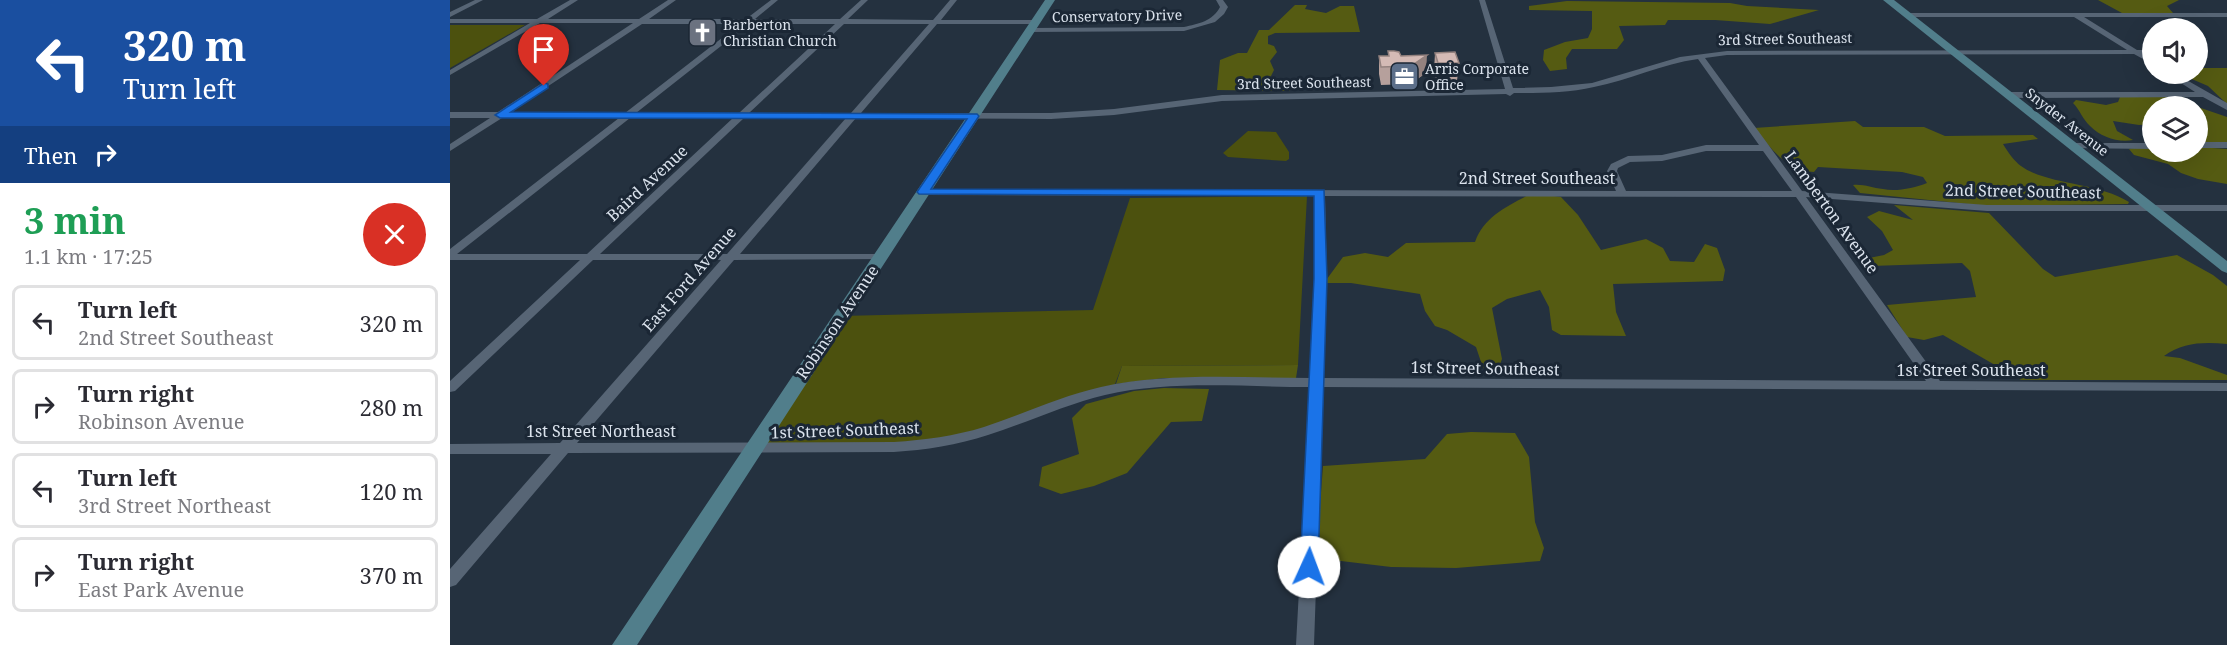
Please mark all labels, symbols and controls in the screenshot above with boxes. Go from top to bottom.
street label: Conservatory Drive [1052,5,1182,26]
place label: Barberton Christian Church [723,15,837,50]
text: 320 m [123,16,247,73]
church icon: Barberton Christian Church [686,17,718,49]
map controls [2142,18,2208,162]
button: sound [2142,18,2208,84]
icon: left [24,24,102,102]
pin [518,24,569,86]
street label: 3rd Street Southeast [1718,28,1852,49]
icon: arrive [527,33,560,66]
place label: Arris Corporate Office [1425,59,1529,94]
office icon: Arris Corporate Office [1388,61,1420,93]
text: Turn left [123,70,236,107]
street label: 3rd Street Southeast [1237,72,1371,93]
street label: Snyder Avenue [2022,83,2113,160]
button: layers [2142,96,2208,162]
icon: right [89,138,122,171]
text: Then [24,140,77,170]
street label: Baird Avenue [602,140,692,226]
street label: Lamberton Avenue [1780,146,1884,278]
street label: 2nd Street Southeast [1459,167,1616,189]
street label: 2nd Street Southeast [1945,179,2102,203]
text: 3 min [24,196,126,245]
button: close [363,203,426,266]
street label: East Ford Avenue [637,222,741,336]
text: 1.1 km · 17:25 [24,243,153,270]
street label: Robinson Avenue [791,261,883,383]
text: Turn left [78,294,177,324]
icon: left [27,306,60,339]
text: 320 m [360,308,423,338]
text: 2nd Street Southeast [78,324,273,351]
street label: 1st Street Southeast [1410,356,1560,380]
street label: 1st Street Southeast [1896,359,2046,381]
text: Turn right [78,378,194,408]
icon: right [27,390,60,423]
text: 280 m [360,392,423,422]
text: Robinson Avenue [78,408,244,435]
street label: 1st Street Southeast [770,416,920,444]
street label: 1st Street Northeast [526,420,676,442]
text: Turn left [78,462,177,492]
icon: left [27,474,60,507]
text: 120 m [360,476,423,506]
text: 3rd Street Northeast [78,492,271,519]
position arrow [1277,535,1341,599]
text: Turn right [78,546,194,576]
icon: right [27,558,60,591]
text: 370 m [360,560,423,590]
text: East Park Avenue [78,576,244,603]

